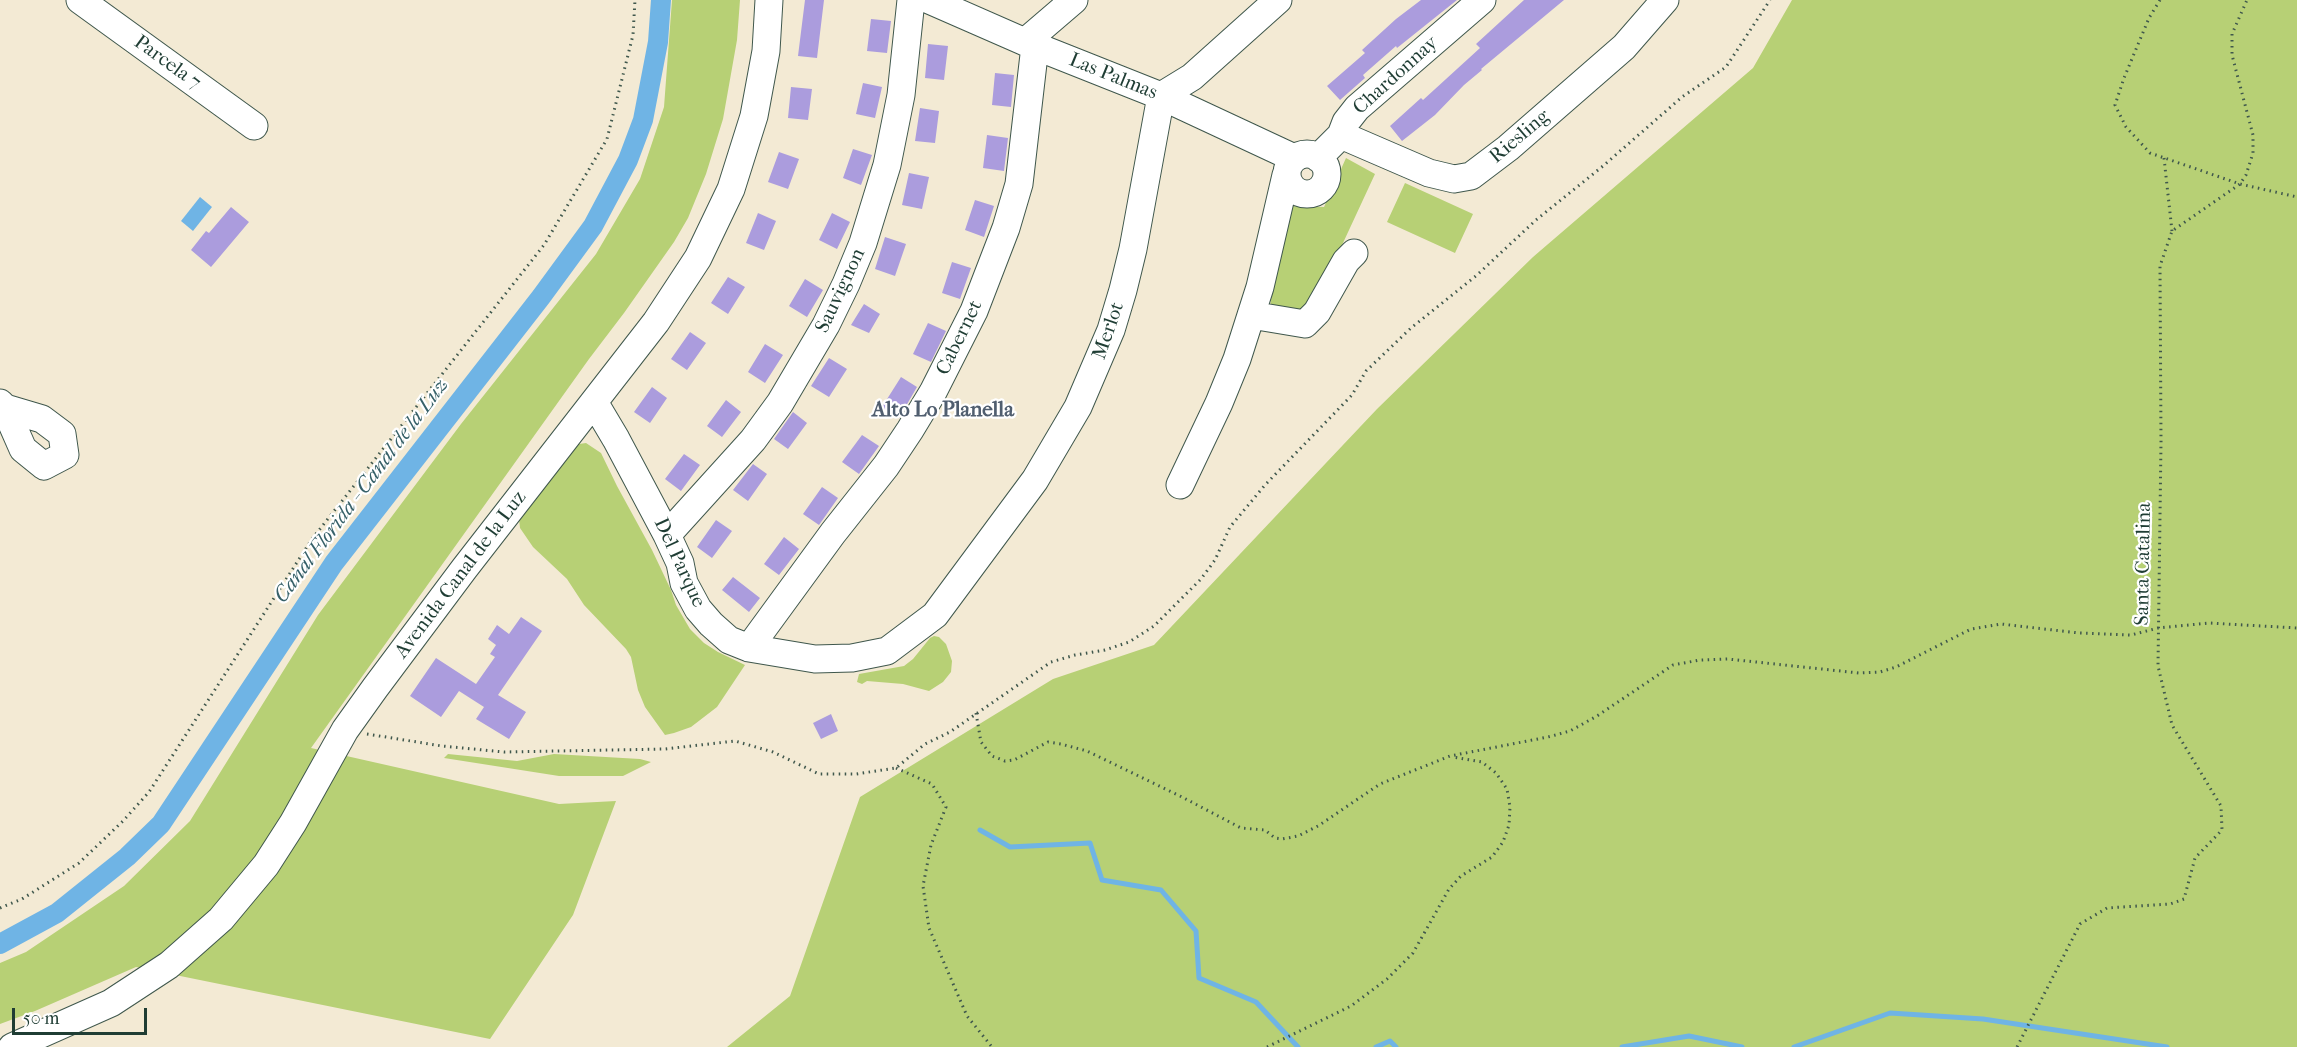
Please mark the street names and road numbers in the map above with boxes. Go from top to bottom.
street label: Parcela 7 [129,31,205,95]
street label: Chardonnay [1349,32,1443,120]
street label: Las Palmas [1065,48,1161,106]
street label: Riesling [1485,105,1555,169]
street label: Sauvignon [811,245,871,337]
street label: Cabernet [932,297,988,379]
street label: Merlot [1088,299,1130,363]
street label: Avenida Canal de la Luz [390,486,532,664]
street label: Santa Catalina [2131,502,2157,626]
street label: Del Parque [648,514,710,612]

